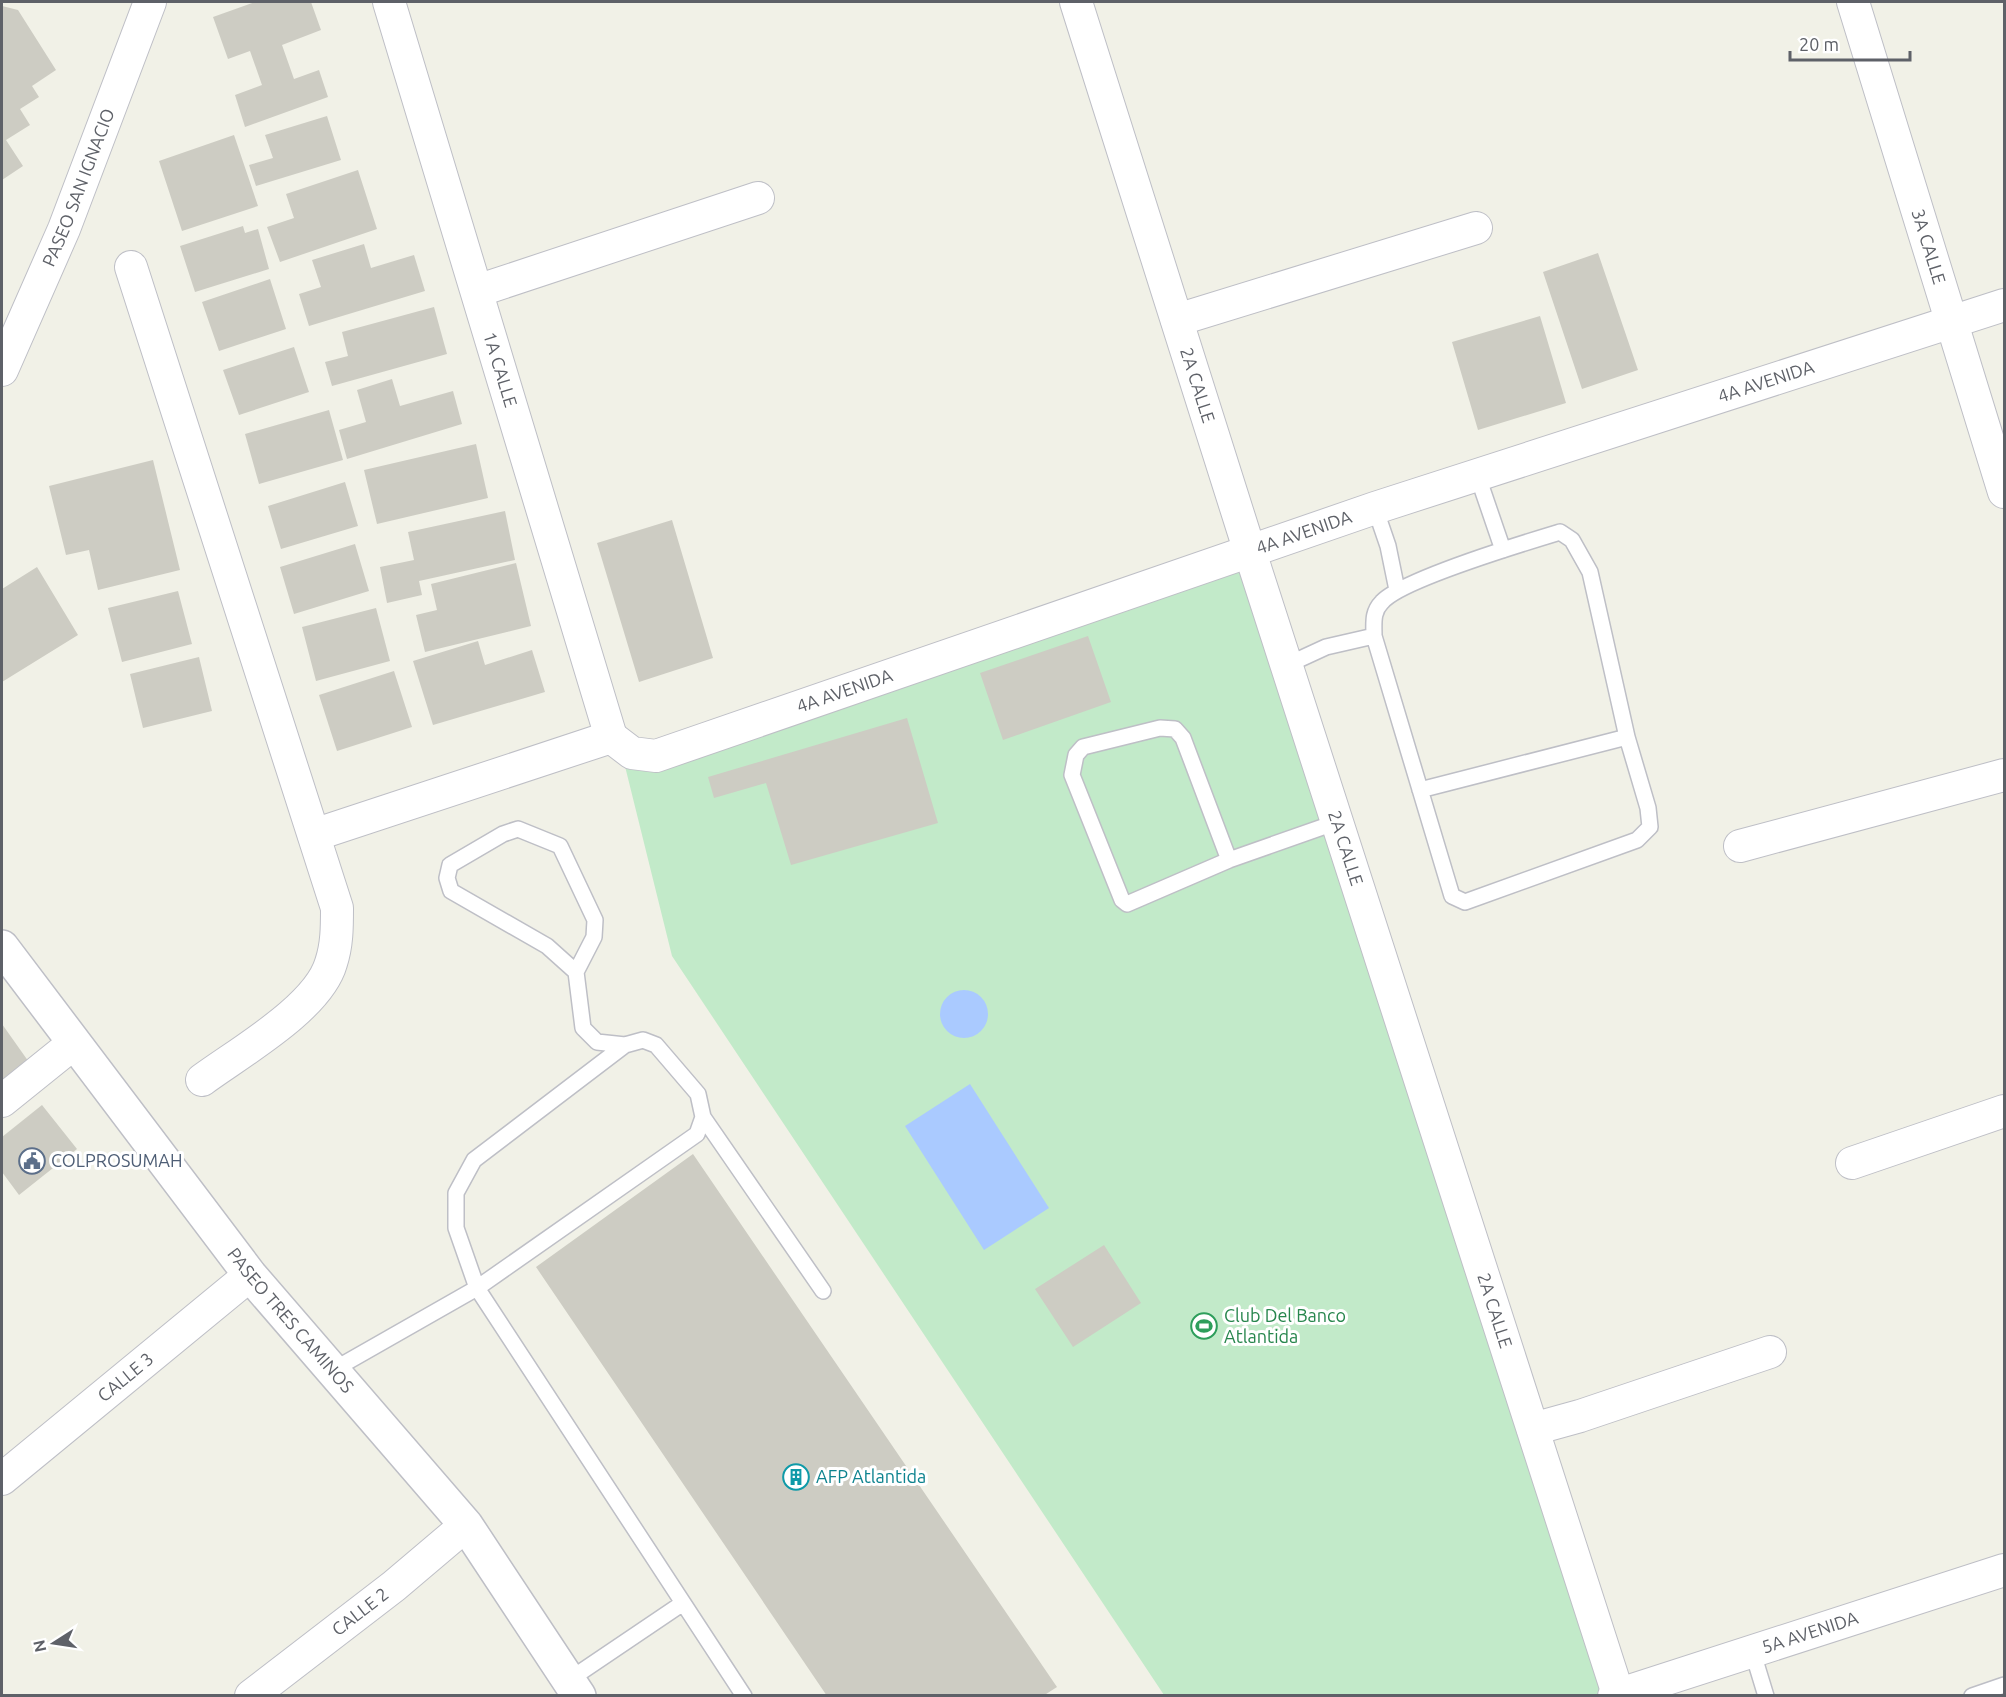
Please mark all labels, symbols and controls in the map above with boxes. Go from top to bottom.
scale bar [1790,24,1910,62]
text: 20 m [1799,34,1839,54]
street label: PASEO SAN IGNACIO [38,105,118,269]
street label: 3A CALLE [1908,206,1950,286]
street label: 1A CALLE [480,329,522,409]
street label: 2A CALLE [1177,345,1219,425]
street label: 4A AVENIDA [1715,356,1817,406]
street label: 4A AVENIDA [1253,506,1354,557]
street label: 4A AVENIDA [794,664,895,716]
street label: 2A CALLE [1325,808,1368,888]
public building icon: COLPROSUMAH [17,1146,47,1176]
place label: COLPROSUMAH [51,1150,183,1170]
street label: PASEO TRES CAMINOS [224,1243,358,1396]
street label: 2A CALLE [1474,1270,1517,1350]
place label: Club Del Banco Atlantida [1224,1305,1346,1346]
sports icon: Club Del Banco Atlantida [1189,1311,1219,1341]
street label: CALLE 3 [93,1348,157,1405]
building icon: AFP Atlantida [781,1462,811,1492]
place label: AFP Atlantida [816,1466,926,1486]
street label: CALLE 2 [328,1583,392,1639]
street label: 5A AVENIDA [1759,1607,1861,1657]
north arrow [24,1613,84,1673]
text: N [29,1638,49,1654]

